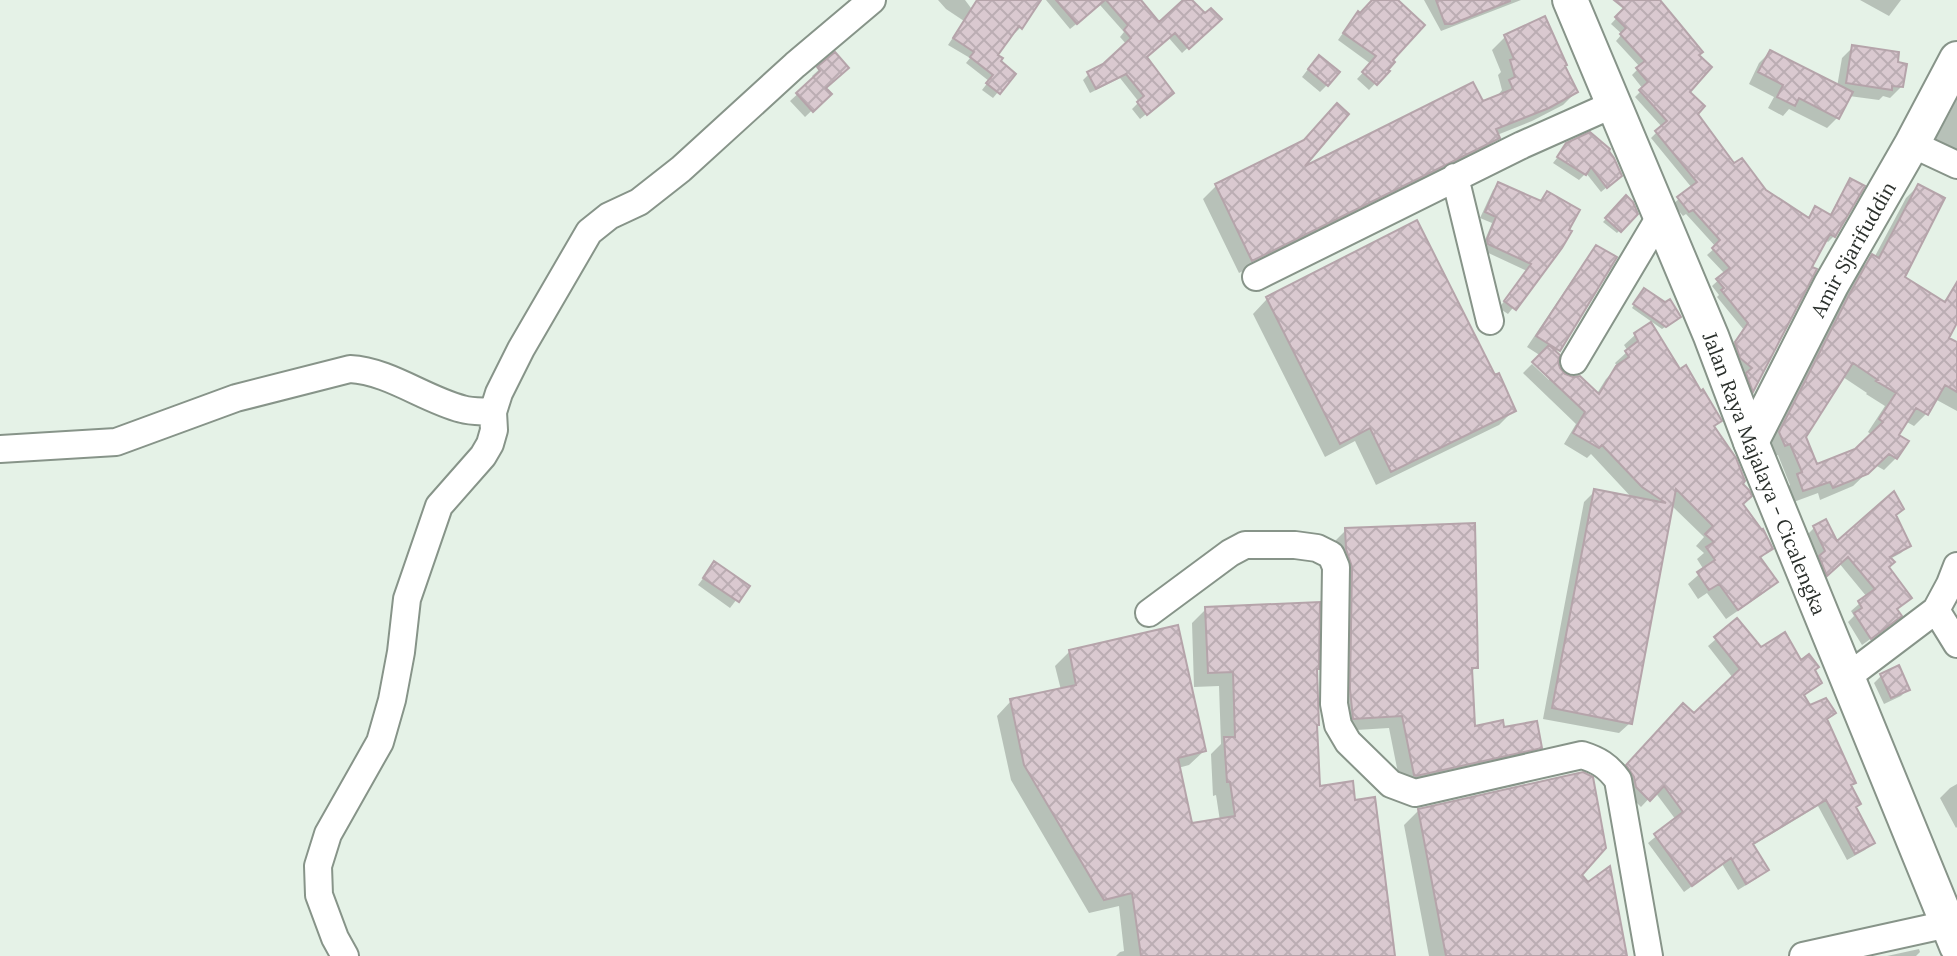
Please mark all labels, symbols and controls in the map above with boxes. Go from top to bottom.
street label: Amir Sjarifuddin [1804,177,1900,322]
street label: Jalan Raya Majalaya - Cicalengka [1698,327,1833,618]

